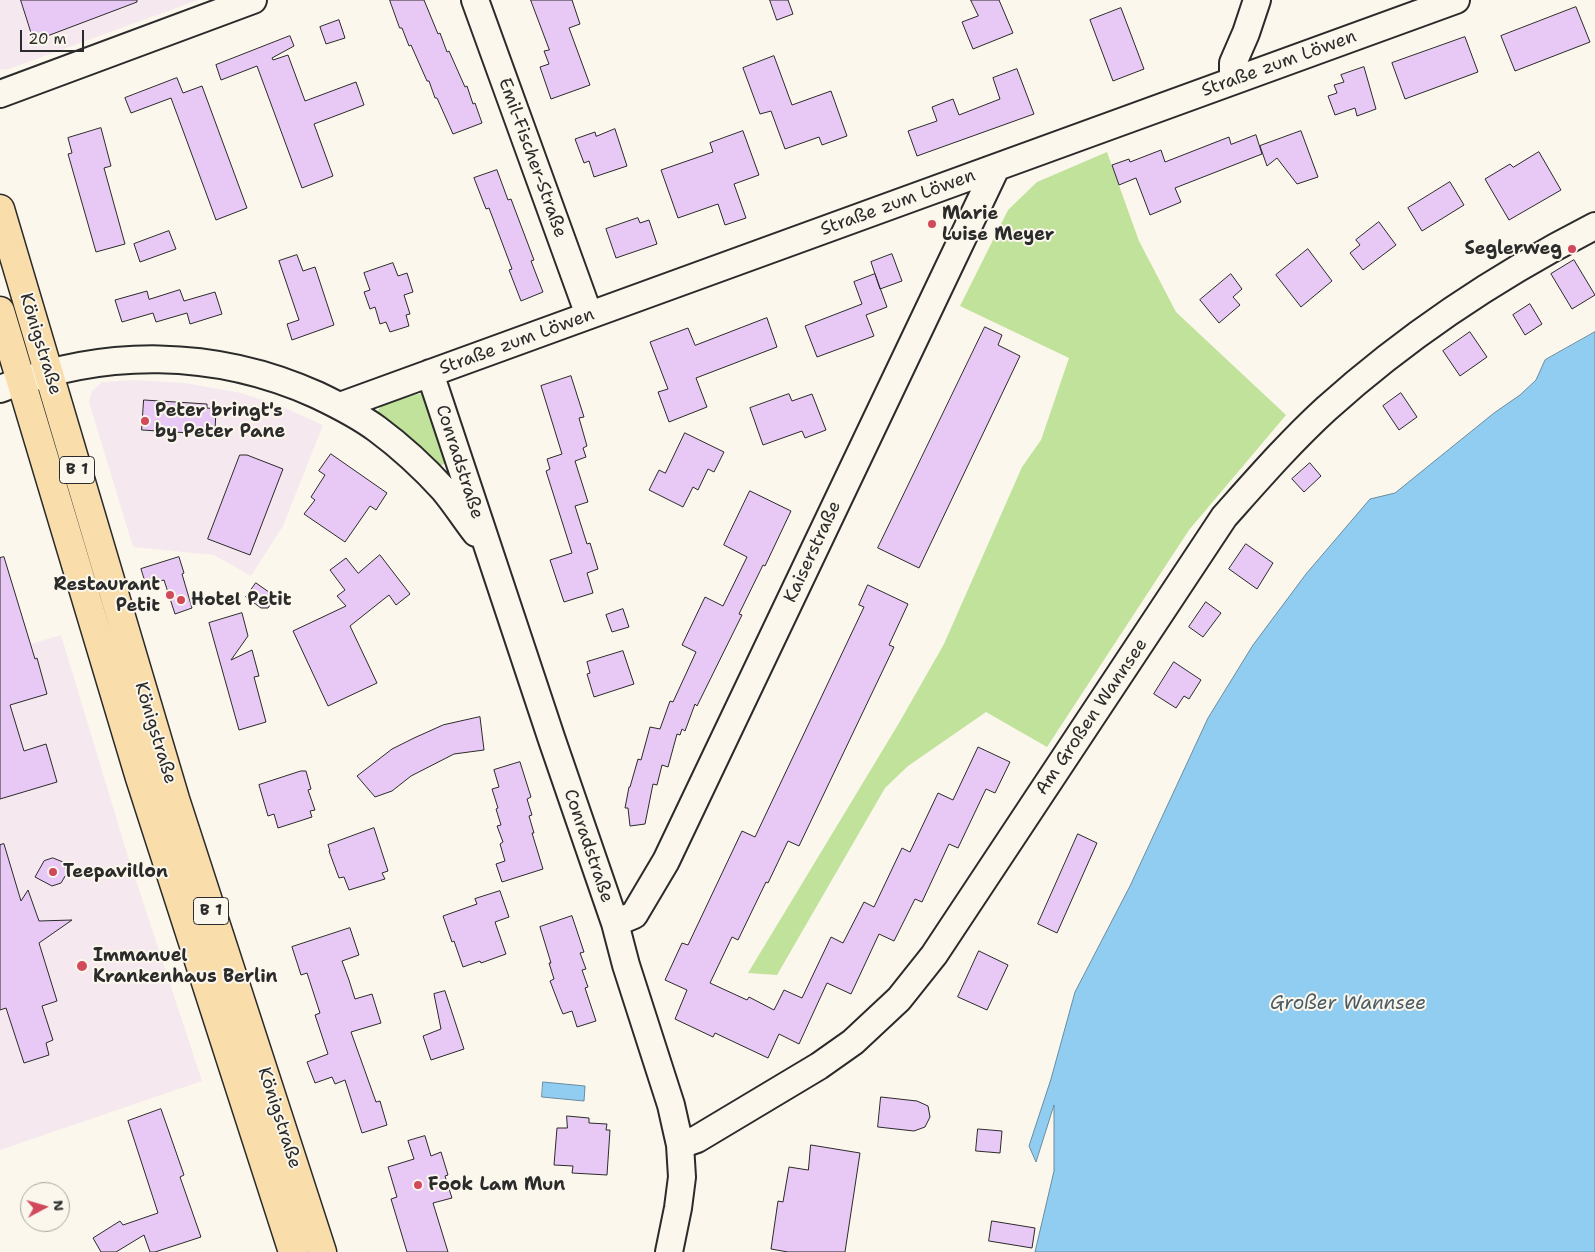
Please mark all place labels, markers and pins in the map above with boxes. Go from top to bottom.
place label: Marie Luise Meyer [942,203,1054,245]
marker: Marie Luise Meyer [926,218,938,230]
place label: Seglerweg [1464,238,1562,260]
marker: Seglerweg [1566,243,1578,255]
place label: Peter bringt's by Peter Pane [155,400,285,442]
marker: Peter bringt's by Peter Pane [139,415,151,427]
place label: Restaurant Petit [53,574,160,616]
marker: Restaurant Petit [164,589,176,601]
place label: Hotel Petit [191,589,291,611]
marker: Hotel Petit [175,594,187,606]
place label: Teepavillon [63,861,168,883]
marker: Teepavillon [47,866,59,878]
place label: Immanuel Krankenhaus Berlin [93,945,278,988]
marker: Immanuel Krankenhaus Berlin [75,959,89,973]
place label: Fook Lam Mun [428,1174,565,1196]
marker: Fook Lam Mun [412,1179,424,1191]

